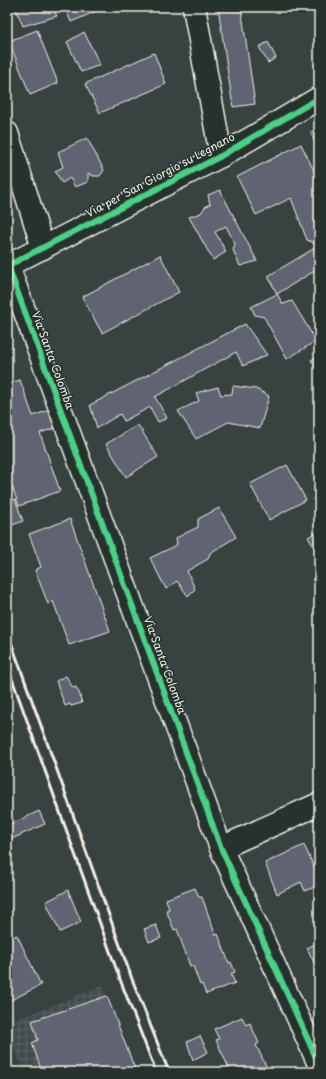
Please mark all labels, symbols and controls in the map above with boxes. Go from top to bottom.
street label: Via per San Giorgio su Legnano [82,128,237,221]
street label: Via Santa Colomba [28,308,79,411]
street label: Via Santa Colomba [140,613,191,716]

